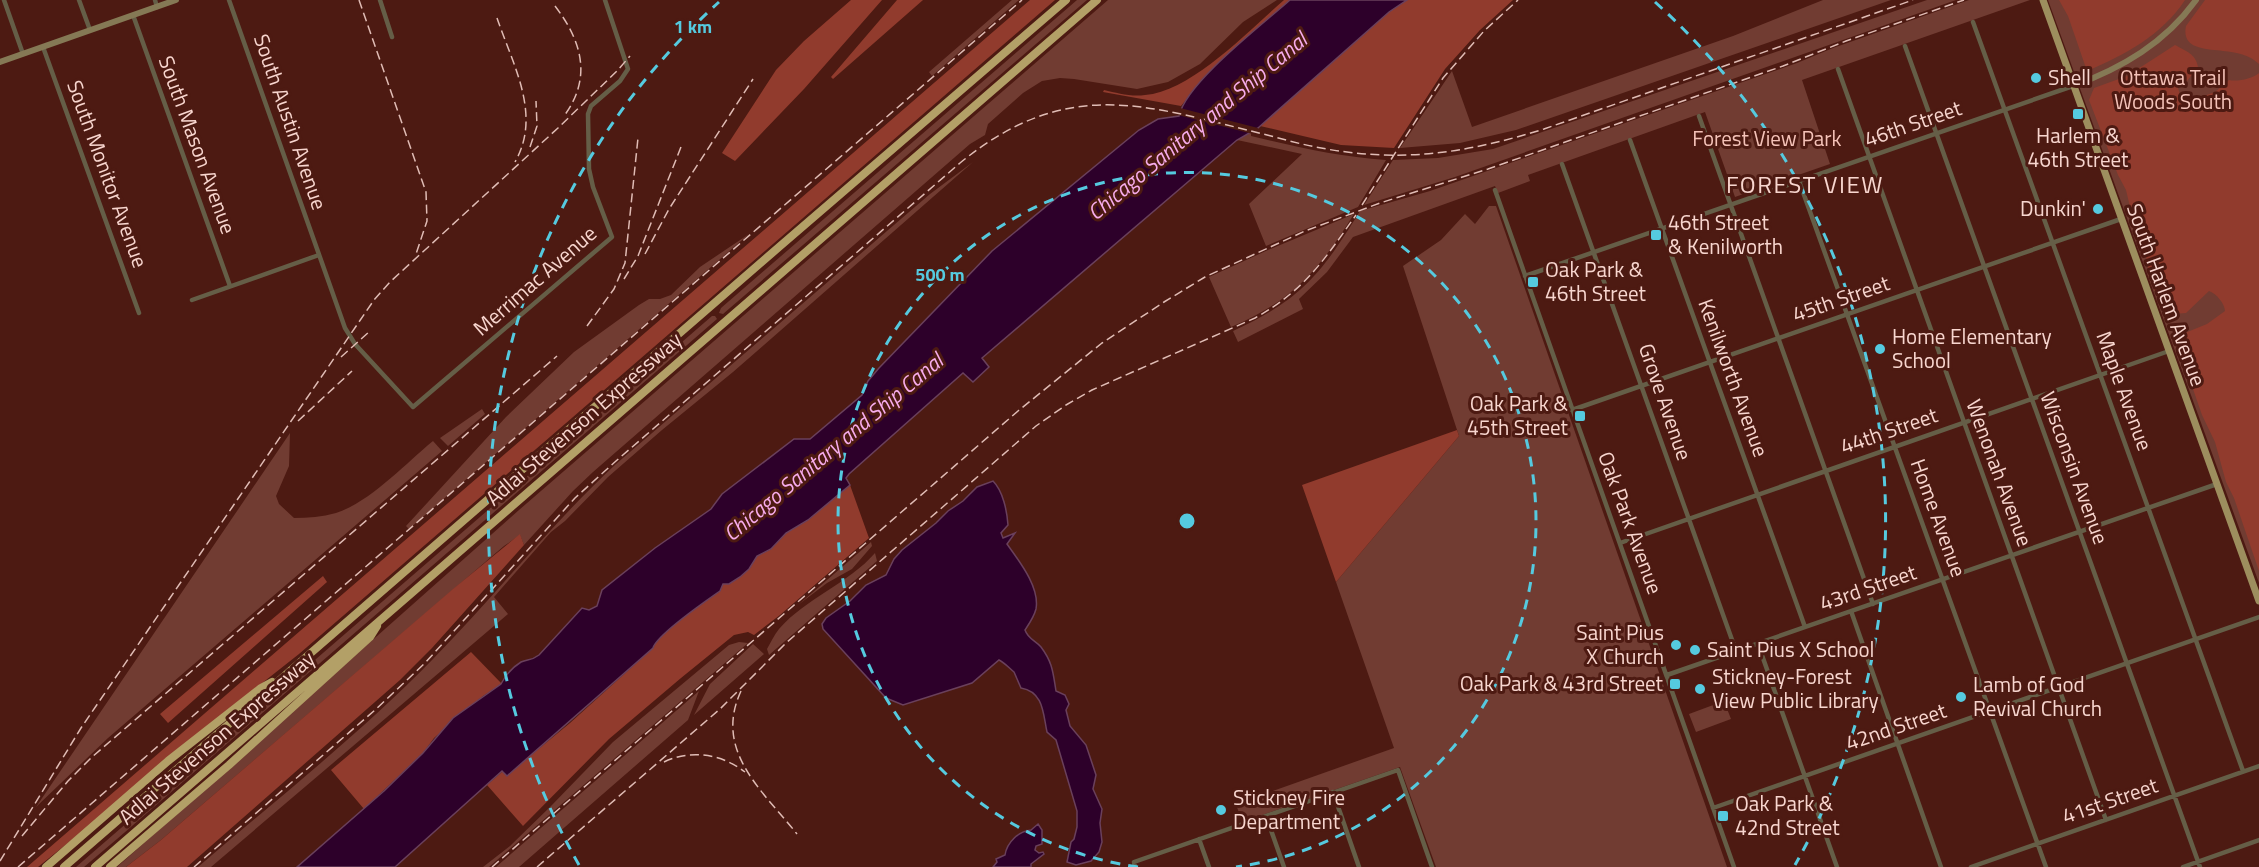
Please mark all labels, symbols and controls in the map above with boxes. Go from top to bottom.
text: 1 km [674,13,712,40]
water label: Chicago Sanitary and Ship Canal [1079,22,1316,228]
street label: South Austin Avenue [246,30,336,214]
street label: South Mason Avenue [151,51,245,238]
place label: Shell [2048,61,2091,93]
park label: Ottawa Trail Woods South [2114,61,2232,117]
marker: Shell [2029,71,2043,85]
street label: South Monitor Avenue [59,75,157,272]
street label: 46th Street [1860,91,1966,155]
marker: Harlem & 46th Street [2071,107,2085,121]
place label: Harlem & 46th Street [2028,119,2129,175]
park label: Forest View Park [1692,122,1842,154]
district label: FOREST VIEW [1726,166,1884,202]
place label: Dunkin' [2020,192,2086,224]
street label: South Harlem Avenue [2119,199,2215,390]
marker: Dunkin' [2091,202,2105,216]
place label: 46th Street & Kenilworth [1668,206,1783,262]
street label: Merrimac Avenue [465,217,603,343]
marker: 46th Street & Kenilworth [1649,228,1663,242]
place label: Oak Park & 46th Street [1545,253,1647,309]
text: 500 m [915,261,965,288]
street label: 45th Street [1788,266,1894,330]
marker: Oak Park & 46th Street [1526,275,1540,289]
street label: Kenilworth Avenue [1690,294,1777,461]
place label: Home Elementary School [1892,320,2052,376]
street label: Adlai Stevenson Expressway [478,324,689,513]
street label: Maple Avenue [2089,326,2161,455]
street label: Grove Avenue [1631,339,1701,464]
marker: Home Elementary School [1873,342,1887,356]
water label: Chicago Sanitary and Ship Canal [715,343,952,549]
place label: Oak Park & 45th Street [1467,387,1569,443]
street label: Wisconsin Avenue [2032,387,2117,548]
street label: Wenonah Avenue [1958,395,2041,551]
street label: 44th Street [1836,398,1942,462]
marker: Oak Park & 45th Street [1573,409,1587,423]
street label: Oak Park Avenue [1590,447,1672,598]
street label: Home Avenue [1903,454,1975,581]
centre of rings [1177,511,1197,531]
street label: 43rd Street [1815,555,1921,619]
place label: Saint Pius X Church [1576,616,1664,672]
place label: Saint Pius X School [1707,633,1874,665]
marker: Saint Pius X Church [1669,638,1683,652]
street label: Adlai Stevenson Expressway [111,643,322,832]
marker: Saint Pius X School [1688,643,1702,657]
place label: Stickney-Forest View Public Library [1712,660,1879,716]
place label: Oak Park & 43rd Street [1460,667,1664,699]
place label: Lamb of God Revival Church [1973,668,2102,724]
marker: Oak Park & 43rd Street [1668,677,1682,691]
marker: Stickney-Forest View Public Library [1693,682,1707,696]
marker: Lamb of God Revival Church [1954,690,1968,704]
street label: 42nd Street [1841,694,1951,758]
street label: 41st Street [2057,769,2162,831]
place label: Stickney Fire Department [1233,781,1345,837]
place label: Oak Park & 42nd Street [1735,787,1840,843]
marker: Stickney Fire Department [1214,803,1228,817]
marker: Oak Park & 42nd Street [1716,809,1730,823]

